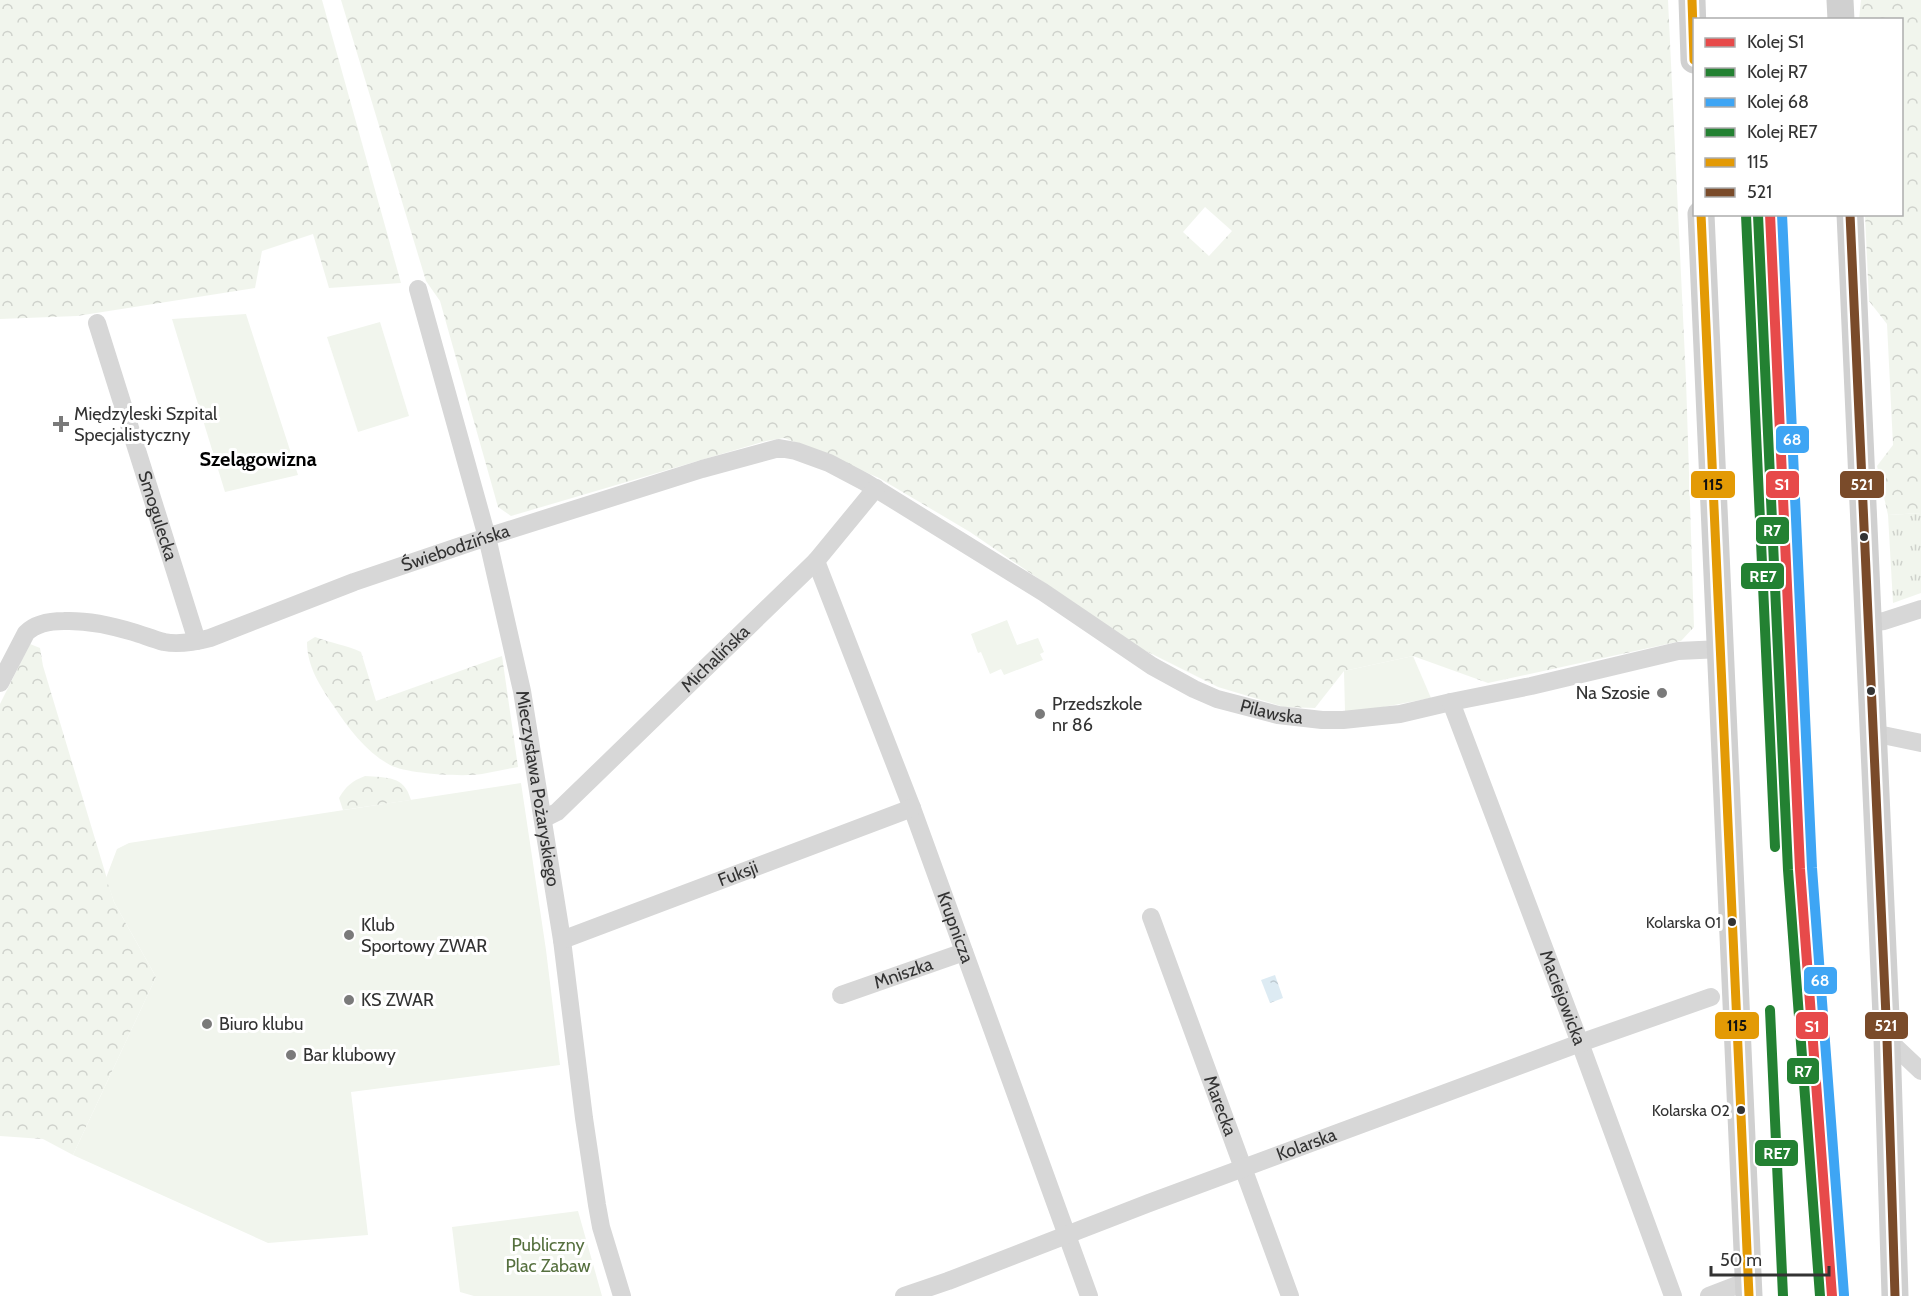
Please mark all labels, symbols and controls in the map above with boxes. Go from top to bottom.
legend [1693,18,1903,216]
text: Kolej S1 [1747,31,1804,53]
text: Kolej R7 [1747,61,1808,83]
text: Kolej 68 [1747,91,1809,113]
text: Kolej RE7 [1747,121,1818,143]
text: 115 [1747,151,1768,173]
text: 521 [1747,181,1772,203]
place label: Międzyleski Szpital Specjalistyczny [74,403,218,446]
marker: Międzyleski Szpital Specjalistyczny [52,415,70,433]
line badge: 68 [1775,425,1810,454]
text: 68 [1783,430,1801,449]
district label: Szelągowizna [199,447,317,471]
street label: Smogulecka [133,468,182,564]
line badge: 115 [1690,470,1736,499]
line badge: S1 [1765,470,1800,499]
line badge: 521 [1839,470,1885,499]
text: 115 [1703,475,1723,494]
text: S1 [1774,475,1790,494]
text: 521 [1851,475,1873,494]
line badge: R7 [1755,516,1790,545]
street label: Świebodzińska [398,519,513,576]
text: R7 [1763,521,1782,540]
unlabelled marker [1858,531,1870,543]
line badge: RE7 [1740,562,1785,590]
text: RE7 [1749,567,1777,586]
street label: Michalińska [676,620,754,697]
place label: Na Szosie [1576,682,1650,704]
unlabelled marker [1865,685,1877,697]
marker: Na Szosie [1655,686,1669,700]
street label: Mieczysława Pożaryskiego [511,689,564,888]
place label: Przedszkole nr 86 [1052,693,1142,736]
street label: Pilawska [1238,695,1304,729]
marker: Przedszkole nr 86 [1033,707,1047,721]
street label: Fuksji [715,856,761,891]
street label: Krupnicza [932,889,978,967]
place label: Kolarska 01 [1646,913,1721,932]
place label: Klub Sportowy ZWAR [361,914,487,957]
marker: Kolarska 01 [1726,916,1738,928]
marker: Klub Sportowy ZWAR [342,928,356,942]
street label: Maciejowicka [1535,947,1591,1048]
street label: Mniszka [871,953,936,994]
line badge: 68 [1803,966,1838,995]
text: 68 [1811,971,1829,990]
place label: KS ZWAR [361,989,434,1011]
marker: KS ZWAR [342,993,356,1007]
line badge: 115 [1714,1011,1760,1040]
line badge: S1 [1795,1011,1829,1040]
line badge: 521 [1864,1011,1909,1040]
place label: Biuro klubu [219,1013,303,1035]
text: 115 [1727,1016,1747,1035]
text: 521 [1875,1016,1897,1035]
marker: Biuro klubu [200,1017,214,1031]
text: S1 [1804,1017,1820,1036]
place label: Bar klubowy [303,1044,396,1066]
marker: Bar klubowy [284,1048,298,1062]
line badge: R7 [1786,1057,1820,1085]
text: R7 [1794,1062,1813,1081]
street label: Marecka [1199,1073,1241,1139]
place label: Kolarska 02 [1652,1101,1730,1120]
marker: Kolarska 02 [1735,1104,1747,1116]
street label: Kolarska [1273,1123,1340,1166]
line badge: RE7 [1754,1139,1799,1167]
text: RE7 [1763,1144,1791,1163]
park label: Publiczny Plac Zabaw [505,1234,591,1277]
scale bar [1711,1239,1830,1277]
text: 50 m [1720,1249,1762,1271]

